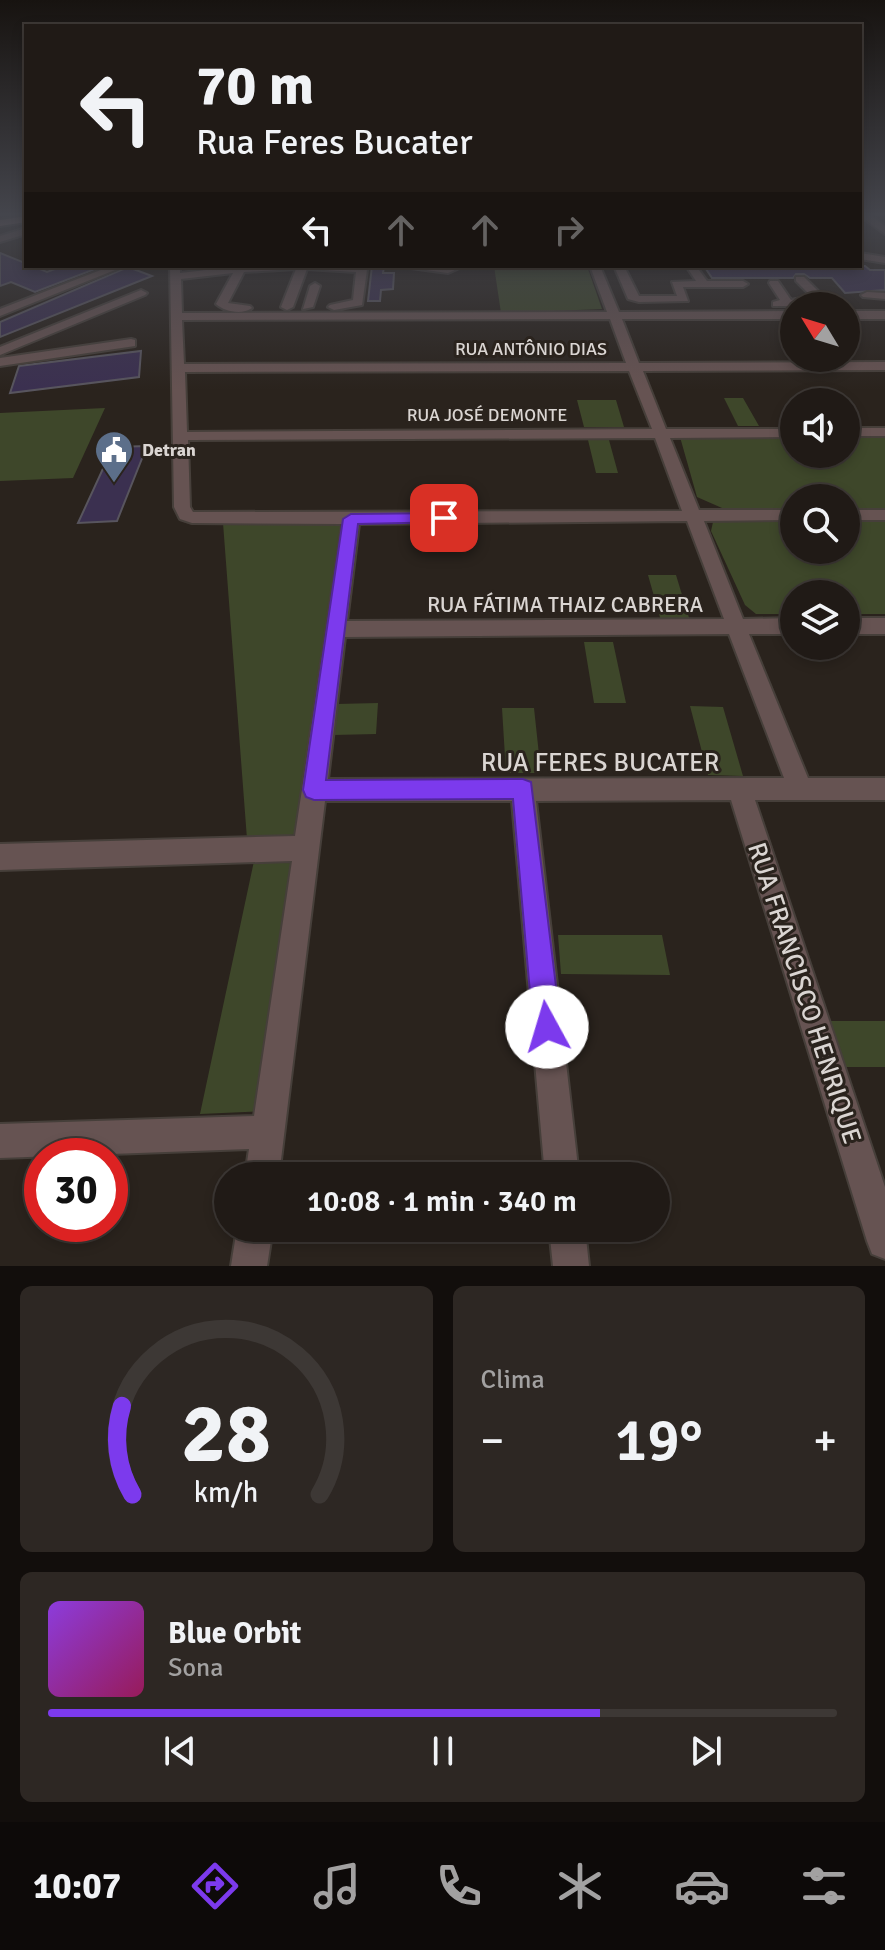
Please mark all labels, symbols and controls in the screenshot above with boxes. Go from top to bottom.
text: 70 m [196,51,314,120]
icon: left [64,56,168,160]
text: Rua Feres Bucater [196,120,472,165]
icon: left [295,208,339,252]
icon: ahead [379,208,423,252]
icon: ahead [463,208,507,252]
icon: right [547,208,591,252]
north arrow [780,292,860,372]
map controls [780,292,860,660]
street label: RUA ANTÔNIO DIAS [455,338,607,360]
button: sound [780,388,860,468]
street label: RUA JOSÉ DEMONTE [407,404,567,426]
public building icon: Detran [93,429,135,484]
place label: Detran [142,439,196,461]
pin [410,484,478,552]
button: search [780,484,860,564]
icon: arrive [422,496,466,540]
button: layers [780,580,860,660]
street label: RUA FÁTIMA THAIZ CABRERA [427,591,704,618]
street label: RUA FERES BUCATER [481,747,719,779]
street label: RUA FRANCISCO HENRIQUE [740,839,868,1148]
position arrow [505,985,589,1069]
speed limit sign: 30 [24,1138,128,1242]
text: 10:08 · 1 min · 340 m [307,1183,577,1220]
text: Clima [481,1364,545,1396]
text: 28 [181,1383,271,1485]
text: 19° [615,1404,703,1478]
text: − [481,1414,504,1468]
text: + [813,1414,837,1468]
text: km/h [194,1475,259,1510]
text: Blue Orbit [168,1615,301,1652]
text: Sona [168,1652,223,1684]
icon: previous [158,1729,202,1773]
icon: pause [421,1729,465,1773]
icon: next [684,1729,728,1773]
icon: directions [187,1858,243,1914]
icon: music [309,1858,365,1914]
icon: phone [431,1858,487,1914]
icon: climate [552,1858,608,1914]
icon: car [674,1858,730,1914]
icon: filters [796,1858,852,1914]
text: 10:07 [33,1864,121,1909]

